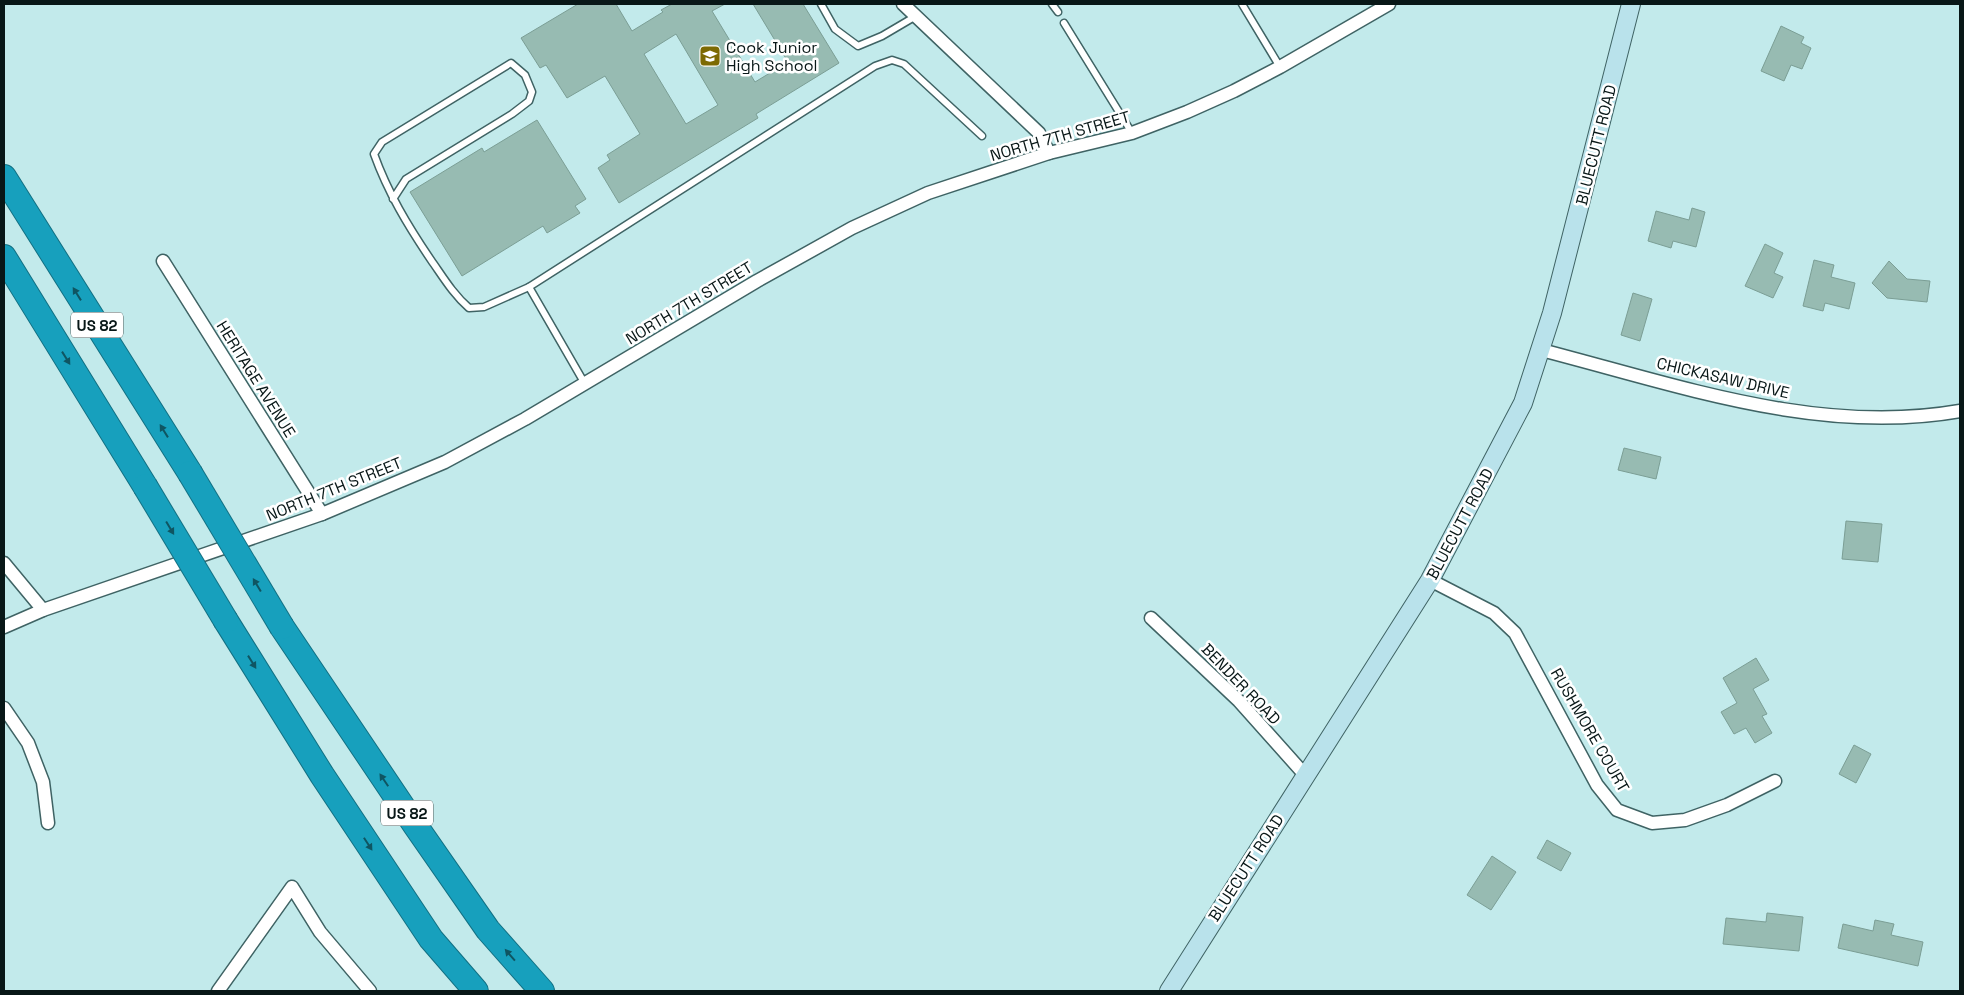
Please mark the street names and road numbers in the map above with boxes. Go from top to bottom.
street label: BLUECUTT ROAD [1571,83,1621,207]
street label: NORTH 7TH STREET [988,106,1132,166]
street label: NORTH 7TH STREET [622,257,756,349]
road number: US 82 [71,312,123,338]
street label: HERITAGE AVENUE [212,317,300,441]
street label: CHICKASAW DRIVE [1655,353,1791,403]
street label: NORTH 7TH STREET [263,452,405,526]
street label: BLUECUTT ROAD [1422,465,1498,583]
street label: BENDER ROAD [1197,639,1285,729]
street label: RUSHMORE COURT [1546,664,1634,796]
road number: US 82 [381,800,433,826]
street label: BLUECUTT ROAD [1204,810,1288,926]

